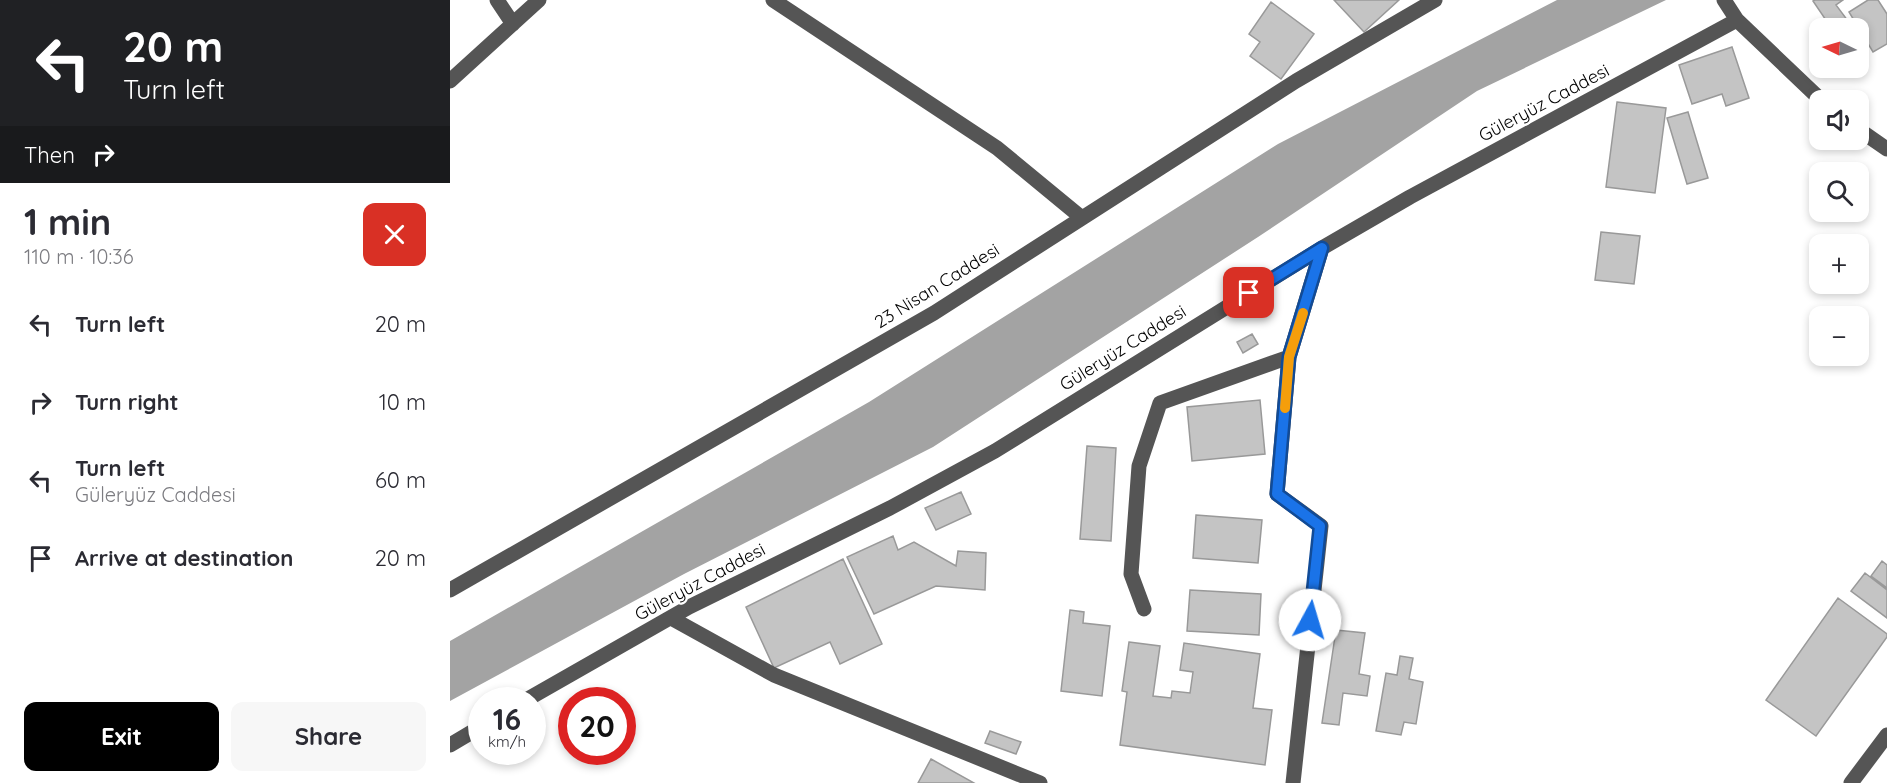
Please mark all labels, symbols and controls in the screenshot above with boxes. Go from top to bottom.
north arrow [1809,18,1869,78]
map controls [1809,18,1869,366]
text: 20 m [123,20,223,73]
icon: left [24,24,102,102]
street label: Güleryüz Caddesi [1474,58,1613,147]
text: Turn left [123,72,225,106]
button: sound [1809,90,1869,150]
icon: right [87,138,120,171]
text: Then [24,141,75,169]
button: search [1809,162,1869,222]
text: 1 min [24,199,111,244]
button: close [363,203,426,266]
button: + [1809,234,1869,294]
street label: 23 Nisan Caddesi [870,238,1003,333]
text: 110 m · 10:36 [24,244,134,269]
pin [1223,267,1274,318]
icon: arrive [1232,276,1265,309]
street label: Güleryüz Caddesi [1055,299,1190,396]
button: − [1809,306,1869,366]
icon: left [24,308,57,341]
text: Turn left [75,310,165,338]
text: 20 m [375,310,426,338]
icon: right [24,386,57,419]
text: Turn right [75,388,179,416]
text: 10 m [379,388,426,416]
text: Turn left [75,454,165,482]
icon: left [24,464,57,497]
text: 60 m [375,466,426,494]
text: Güleryüz Caddesi [75,482,236,507]
street label: Güleryüz Caddesi [630,537,769,626]
icon: arrive [24,542,57,575]
text: Arrive at destination [75,544,293,572]
text: 20 m [375,544,426,572]
position arrow [1278,588,1342,652]
speed limit sign: 20 [558,687,636,765]
text: 16 [493,700,521,738]
button: Exit [24,702,219,771]
button: Share [231,702,426,771]
text: km/h [488,732,526,751]

